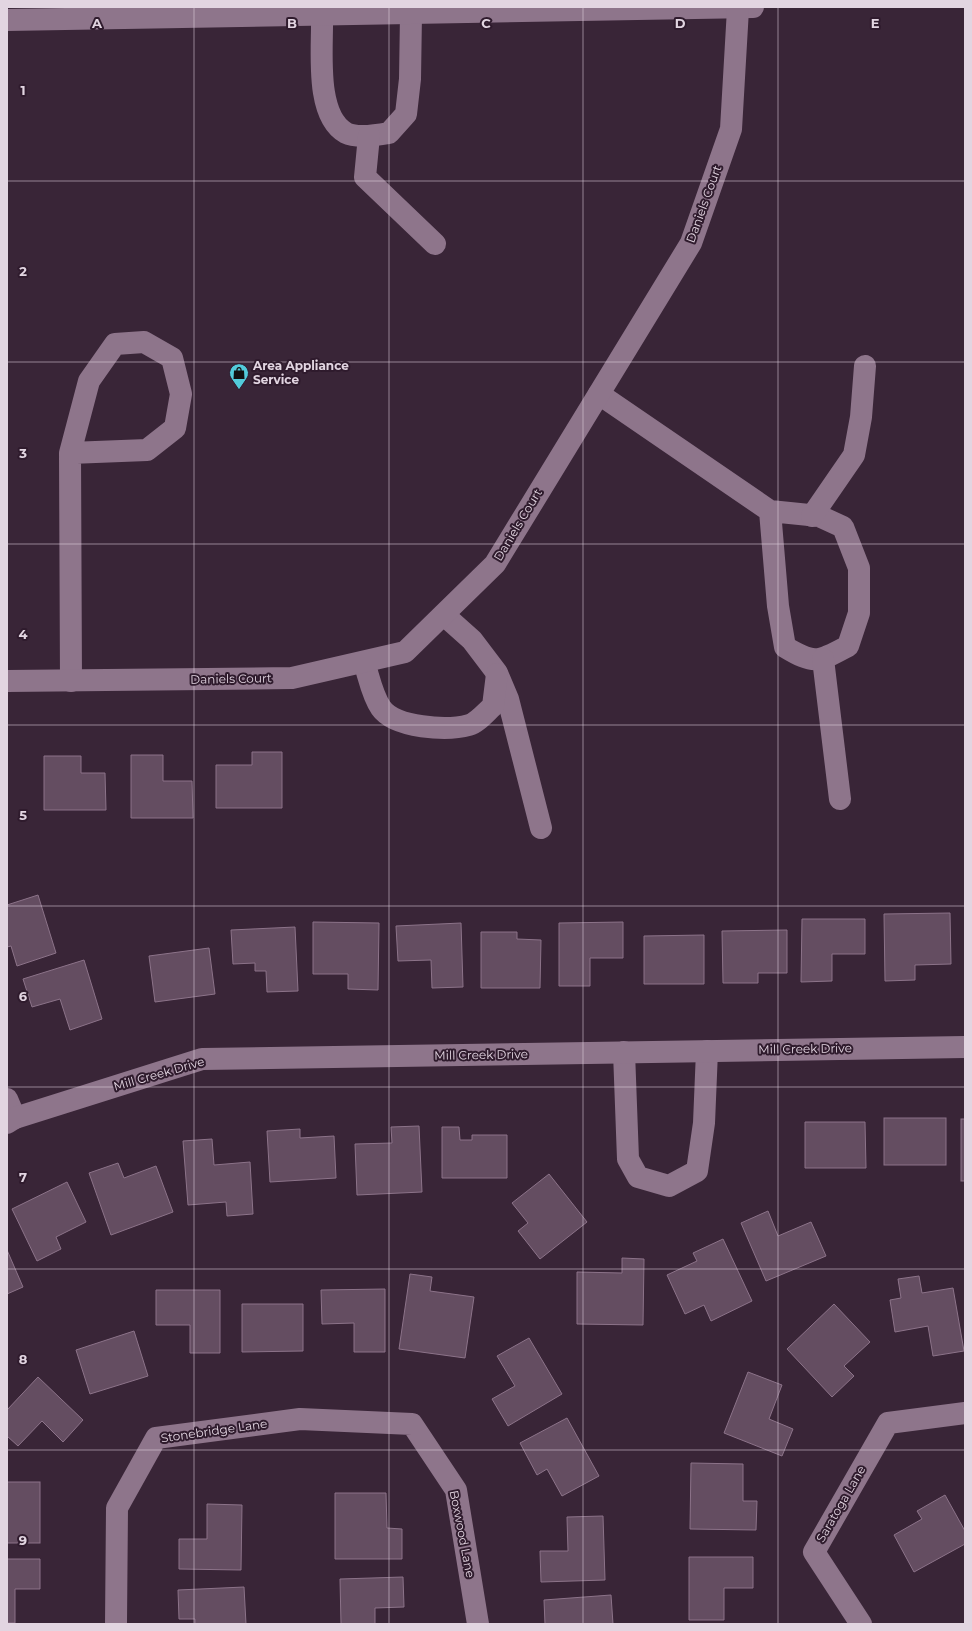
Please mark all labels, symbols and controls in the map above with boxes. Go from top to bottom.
text: A [91,15,103,31]
text: B [287,15,297,31]
text: C [481,15,491,31]
text: D [675,15,686,31]
text: E [871,15,880,31]
text: 1 [20,82,26,98]
street label: Daniels Court [683,163,725,245]
text: 2 [19,263,27,279]
place label: Area Appliance Service [252,358,349,387]
shop icon: Area Appliance Service [228,362,250,390]
text: 3 [18,445,27,461]
street label: Daniels Court [490,486,545,564]
text: 4 [19,626,28,642]
street label: Daniels Court [190,670,272,687]
text: 5 [19,807,27,823]
text: 6 [19,988,28,1004]
street label: Mill Creek Drive [758,1040,852,1057]
street label: Mill Creek Drive [434,1046,528,1063]
street label: Mill Creek Drive [112,1053,206,1094]
text: 7 [19,1169,27,1185]
text: 8 [19,1351,28,1367]
street label: Stonebridge Lane [160,1416,268,1445]
street label: Saratoga Lane [813,1463,869,1545]
street label: Boxwood Lane [447,1489,478,1579]
text: 9 [19,1532,27,1548]

